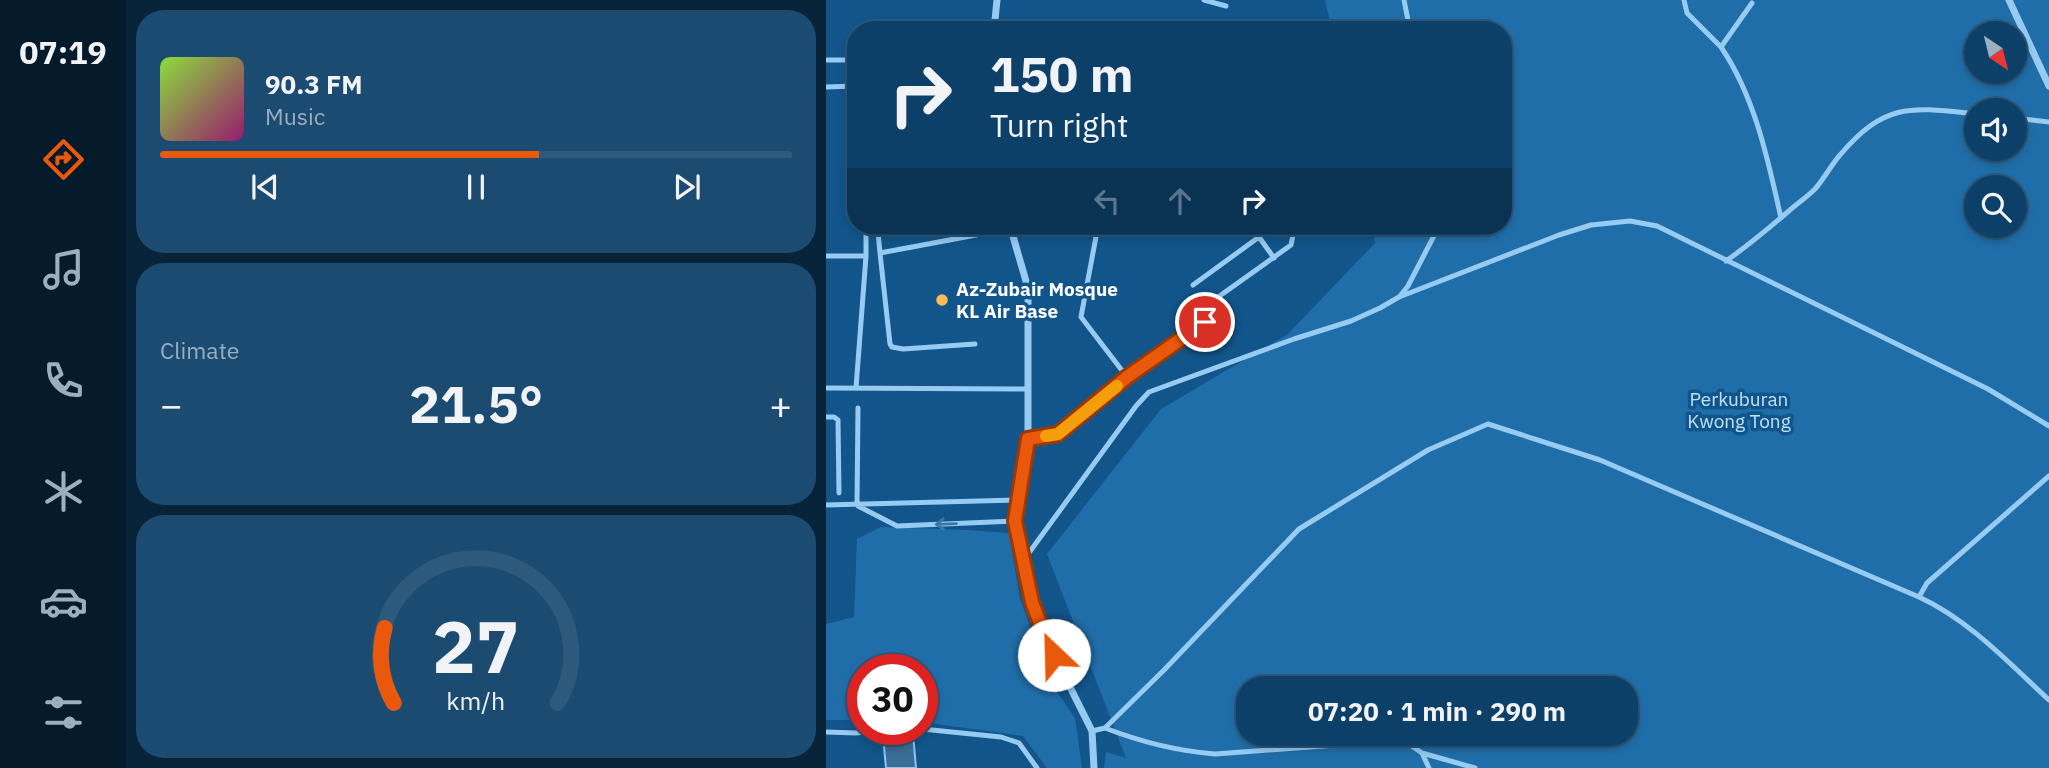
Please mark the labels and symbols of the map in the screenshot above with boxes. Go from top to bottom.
north arrow [1964,21,2026,84]
place label: Az-Zubair Mosque KL Air Base [956,277,1118,323]
marker: Az-Zubair Mosque KL Air Base [934,292,950,308]
pin [1175,292,1235,352]
park label: Perkuburan Kwong Tong [1687,387,1791,433]
one-way arrow [935,517,958,530]
position arrow [1017,618,1091,692]
speed limit sign: 30 [847,654,938,745]

